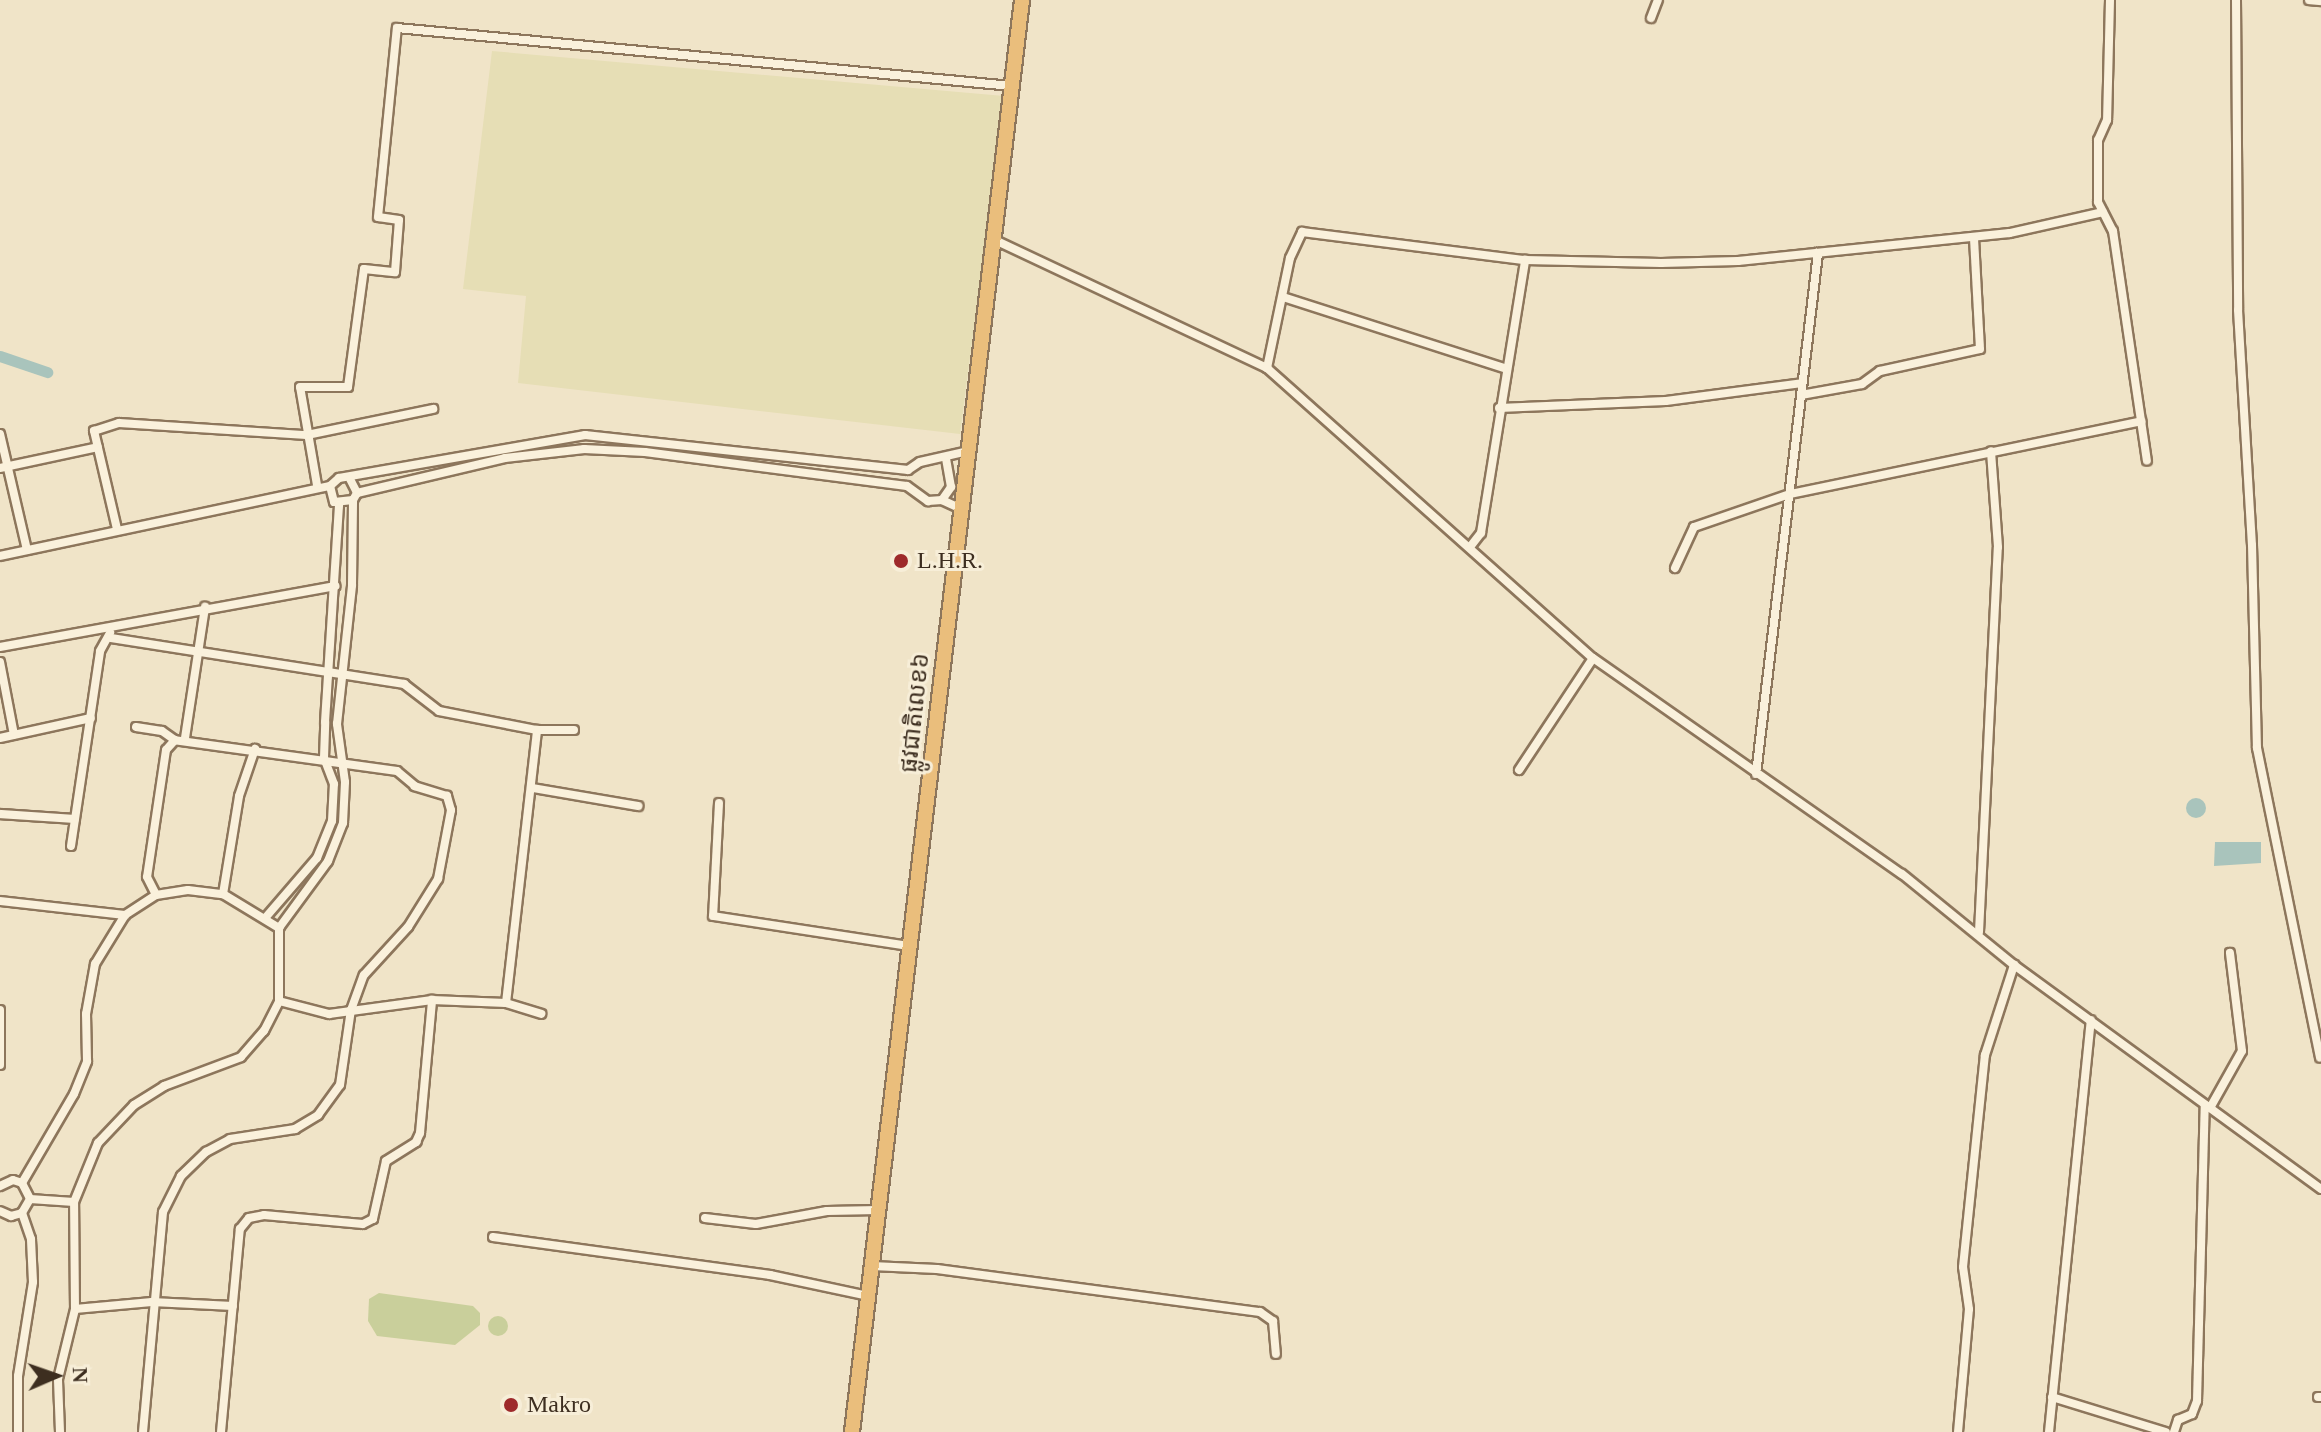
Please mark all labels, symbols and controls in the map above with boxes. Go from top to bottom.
place label: L.H.R. [917,547,983,575]
marker: L.H.R. [892,552,910,570]
street label: ផ្លូវជាតិលេខ៦ [894,652,936,774]
north arrow [16,1336,96,1416]
text: N [68,1367,93,1384]
place label: Makro [527,1391,591,1419]
marker: Makro [502,1396,520,1414]

